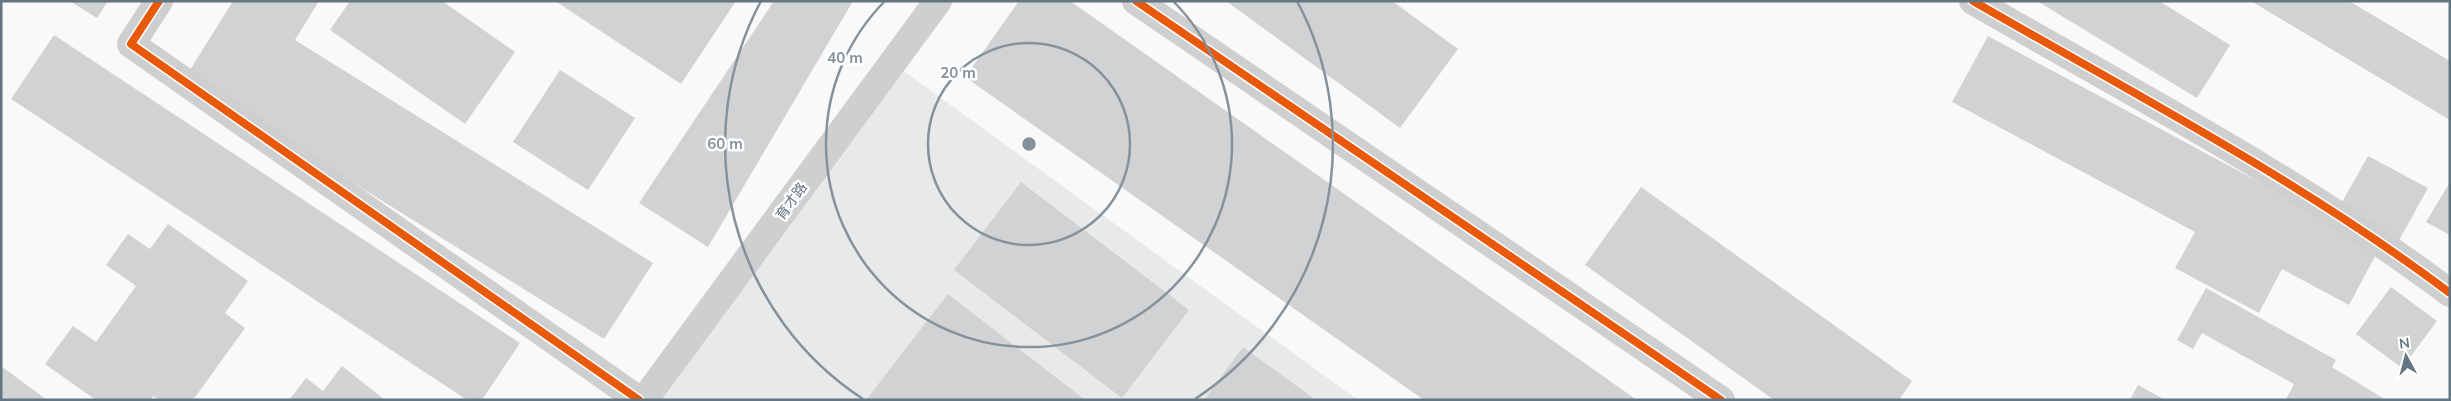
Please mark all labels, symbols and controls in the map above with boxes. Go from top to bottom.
text: 40 m [827,48,863,67]
text: 20 m [940,63,976,82]
text: 60 m [707,134,743,153]
centre of rings [1020,135,1038,153]
street label: 育才路 [771,179,811,223]
north arrow [2381,331,2431,381]
text: N [2398,334,2411,353]

